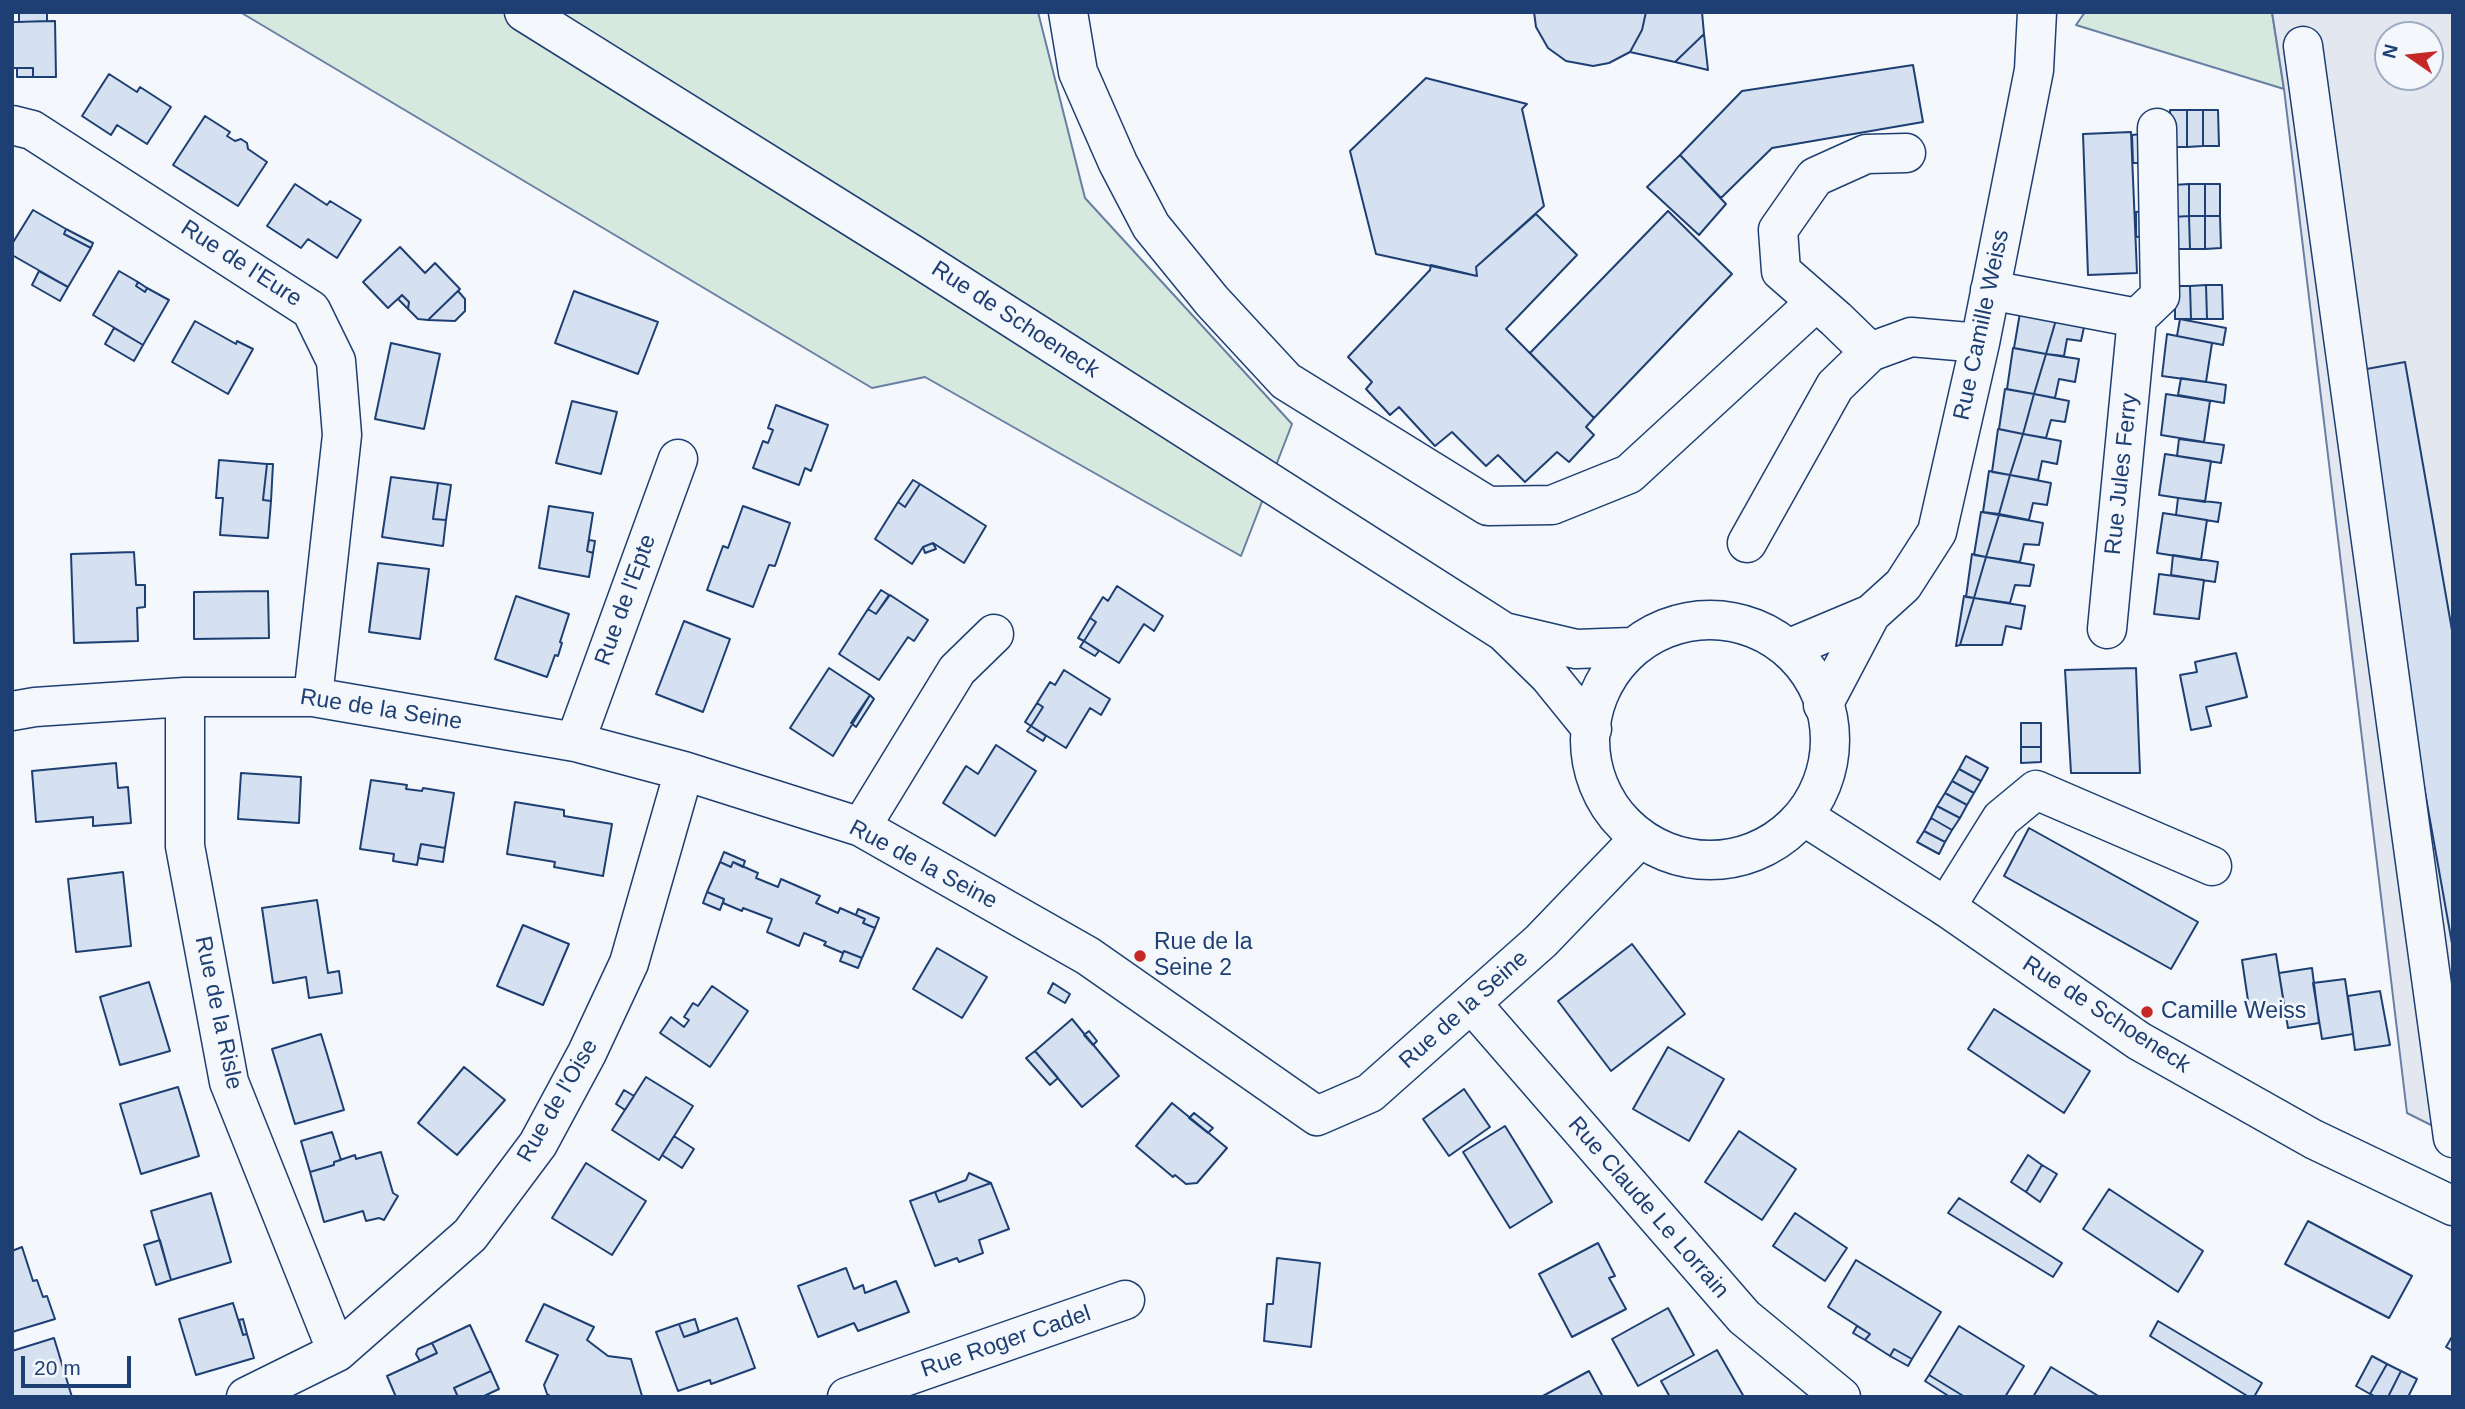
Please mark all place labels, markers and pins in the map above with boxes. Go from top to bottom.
place label: Rue de la Seine 2 [1154,929,1252,983]
marker: Rue de la Seine 2 [1132,948,1148,964]
place label: Camille Weiss [2161,998,2306,1026]
marker: Camille Weiss [2139,1004,2155,1020]

